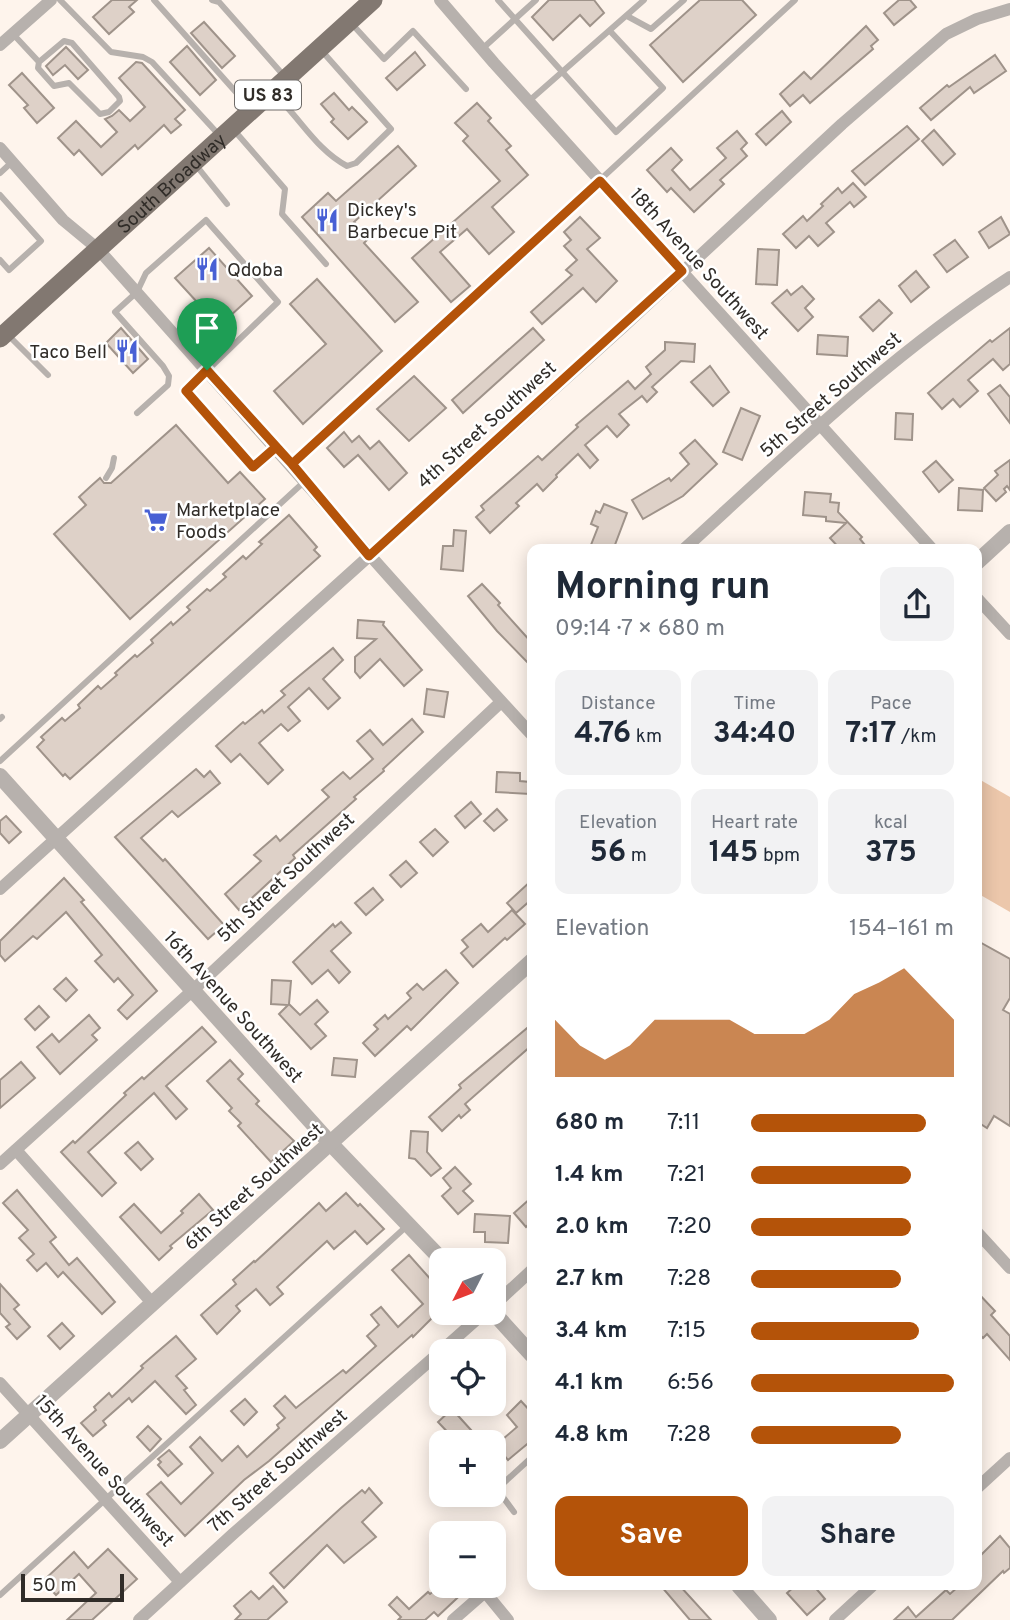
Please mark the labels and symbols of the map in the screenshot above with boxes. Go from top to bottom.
road number: US 83 [235,80,301,110]
street label: South Broadway [113,129,232,240]
street label: 18th Avenue Southwest [624,183,773,345]
place label: Dickey's Barbecue Pit [347,199,457,245]
restaurant icon: Dickey's Barbecue Pit [313,206,341,234]
restaurant icon: Qdoba [193,255,221,283]
place label: Qdoba [227,259,283,283]
pin [177,298,237,370]
street label: 5th Street Southwest [756,328,907,463]
restaurant icon: Taco Bell [113,337,141,365]
place label: Taco Bell [29,341,107,365]
street label: 4th Street Southwest [413,357,562,494]
place label: Marketplace Foods [176,499,280,545]
supermarket icon: Marketplace Foods [142,506,170,534]
street label: 5th Street Southwest [213,808,360,948]
street label: 16th Avenue Southwest [158,926,307,1088]
street label: 6th Street Southwest [180,1119,329,1256]
north arrow [429,1248,506,1325]
street label: 15th Avenue Southwest [29,1390,178,1553]
street label: 7th Street Southwest [204,1404,353,1539]
scale bar [21,1571,124,1603]

